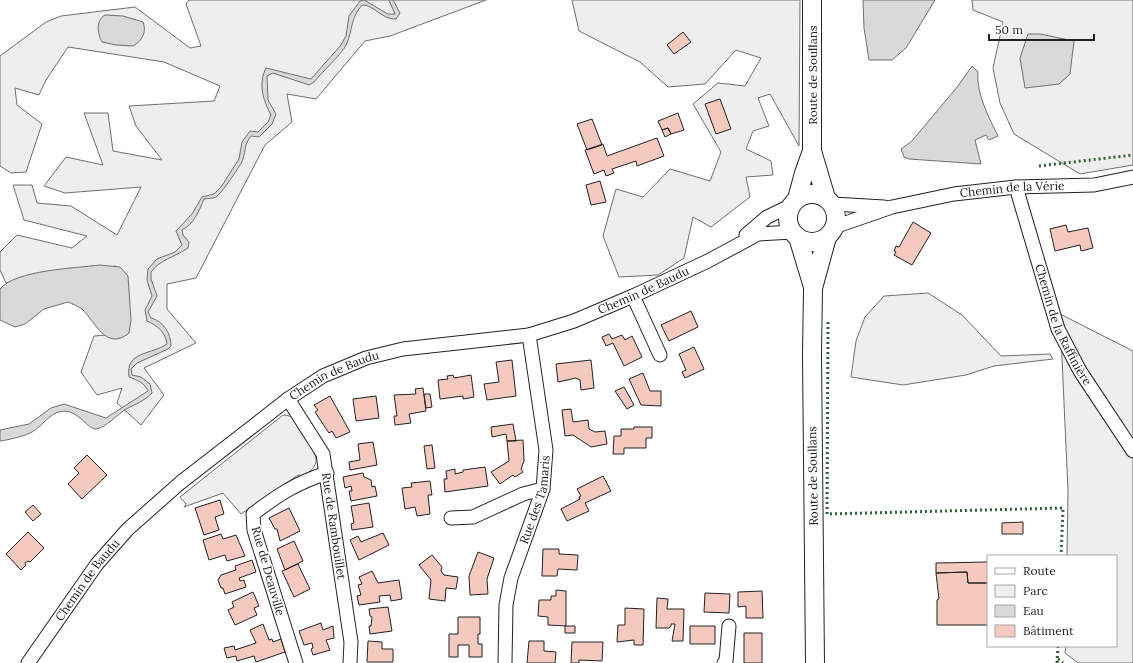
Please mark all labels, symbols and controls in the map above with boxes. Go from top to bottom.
scale bar [989,16,1094,42]
text: 50 m [995,22,1023,37]
street label: Route de Soullans [805,25,820,125]
street label: Chemin de la Vérie [959,178,1065,200]
street label: Chemin de la Raffinière [1032,262,1096,388]
street label: Chemin de Baudu [595,263,691,317]
street label: Chemin de Baudu [286,347,380,403]
street label: Route de Soullans [804,426,821,526]
street label: Rue des Tamaris [516,454,553,546]
street label: Rue de Rambouillet [319,471,350,581]
street label: Rue de Deauville [249,524,289,618]
street label: Chemin de Baudu [52,536,123,624]
legend [987,555,1117,647]
text: Route [1023,563,1056,578]
text: Parc [1023,583,1048,598]
text: Eau [1023,603,1044,618]
text: Bâtiment [1023,623,1074,638]

